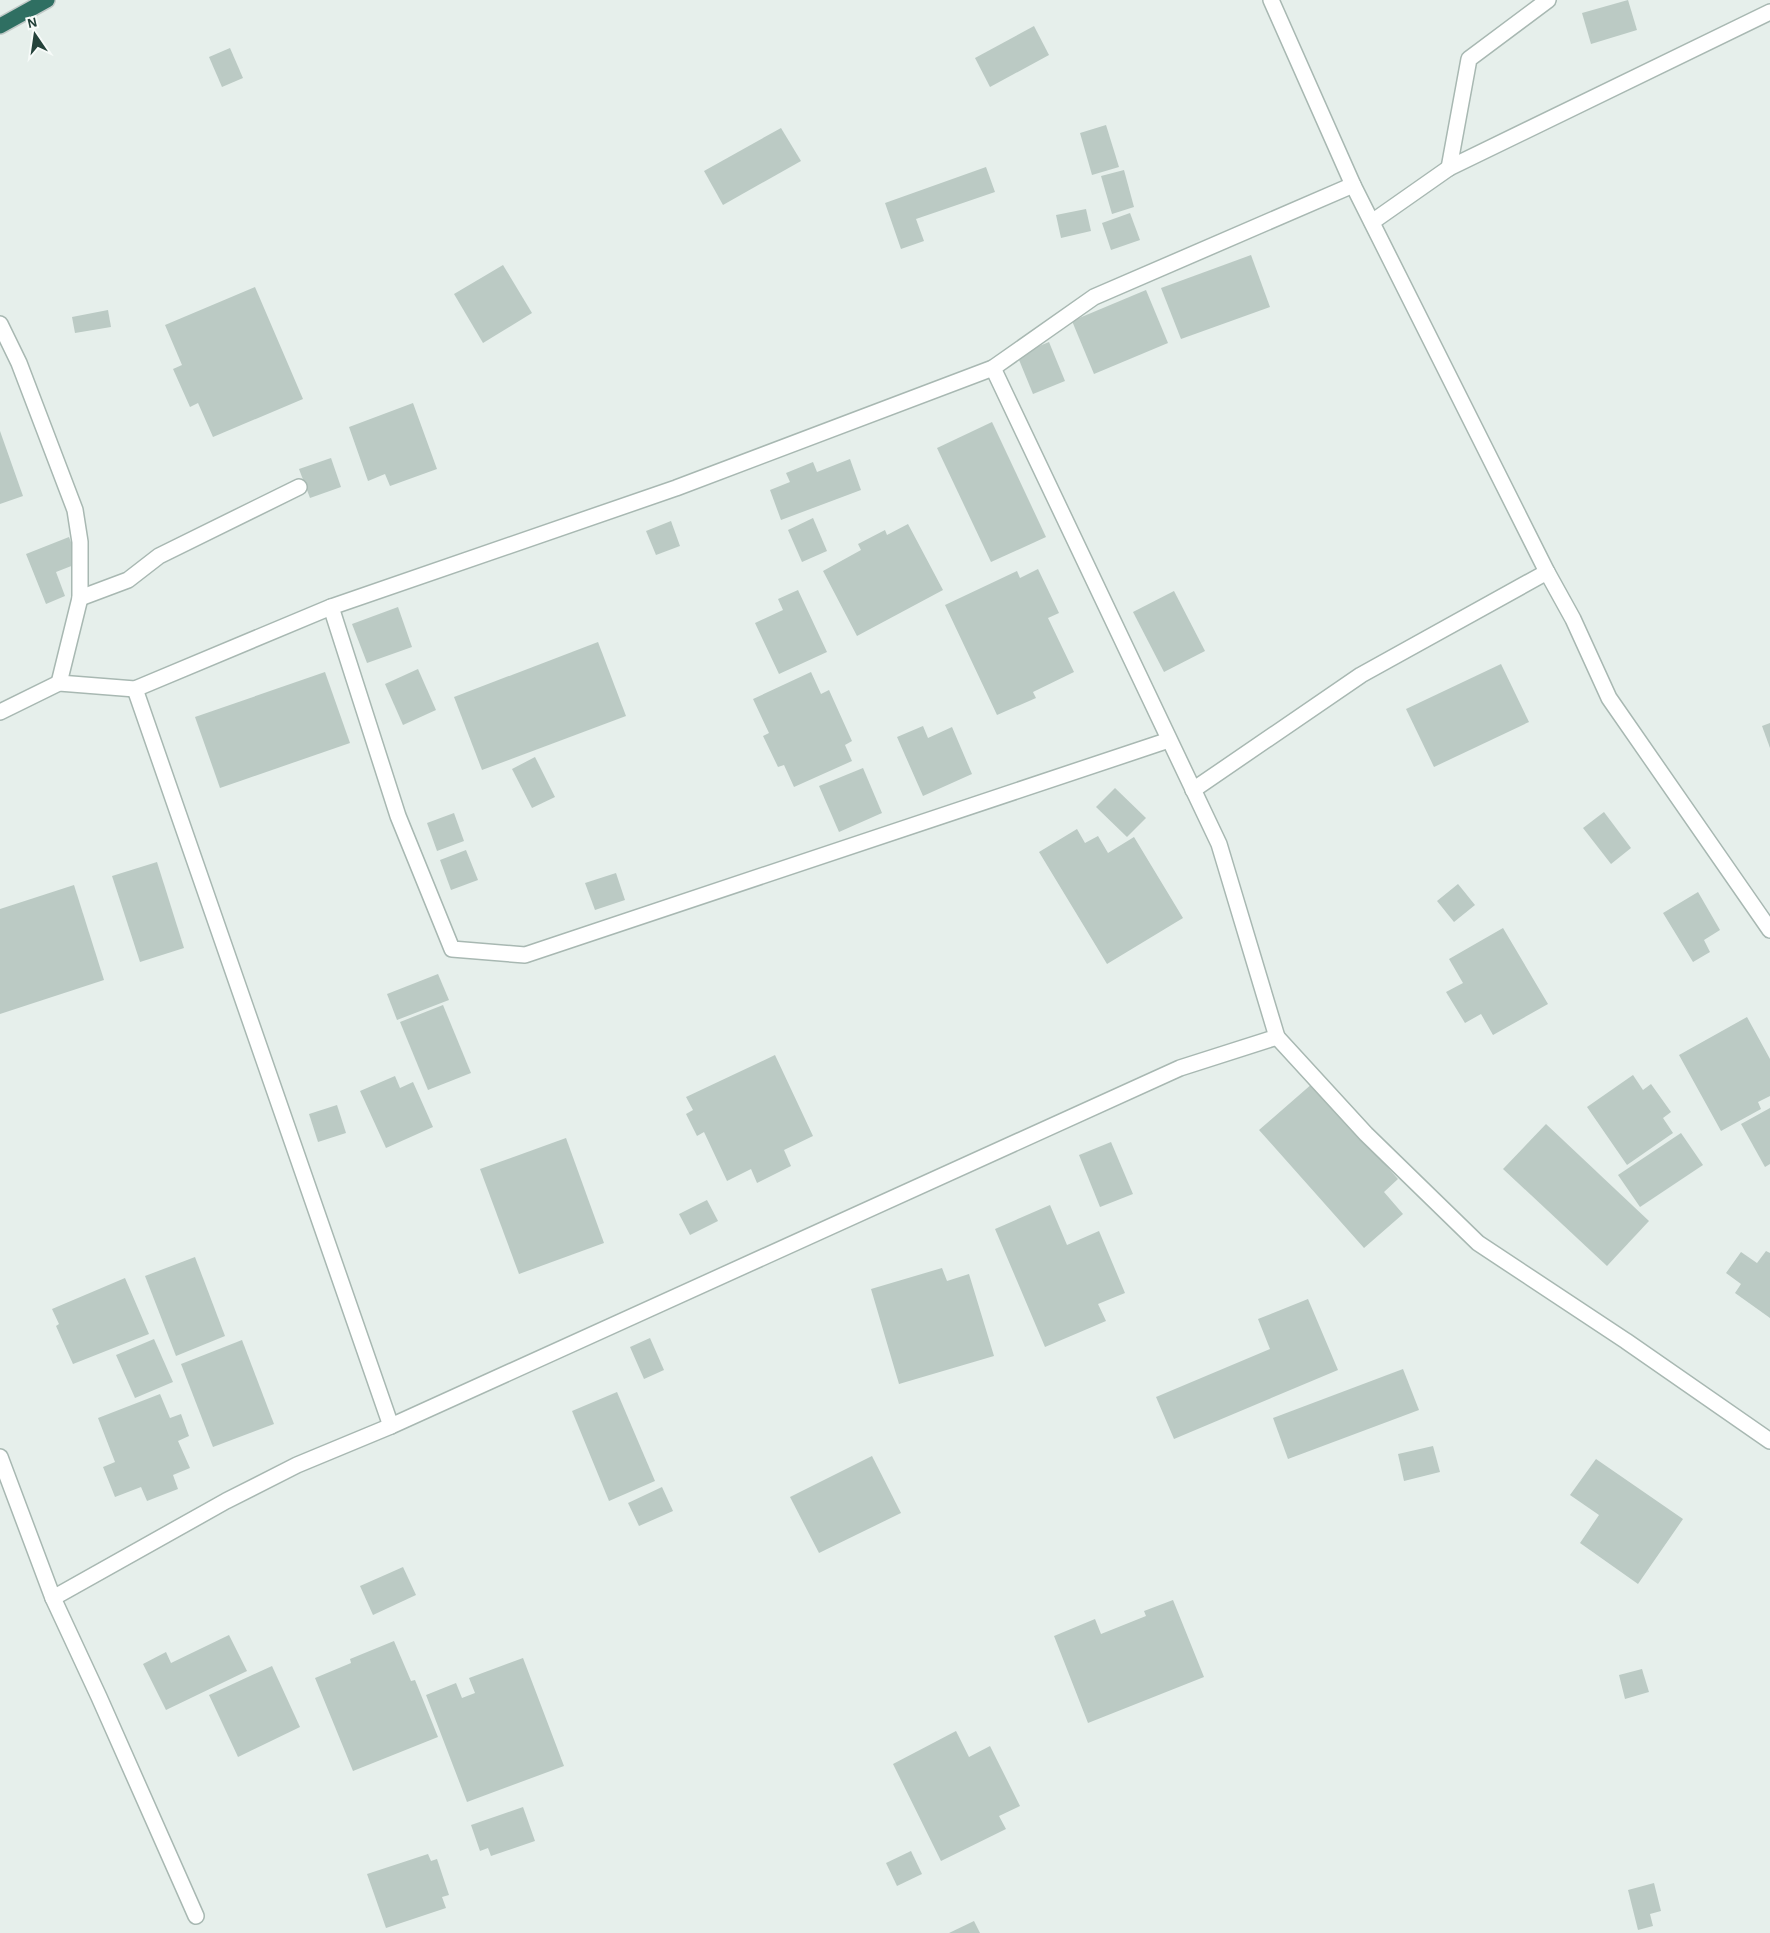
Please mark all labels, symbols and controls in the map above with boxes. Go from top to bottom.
north arrow [10,10,60,60]
text: N [26,15,39,31]

